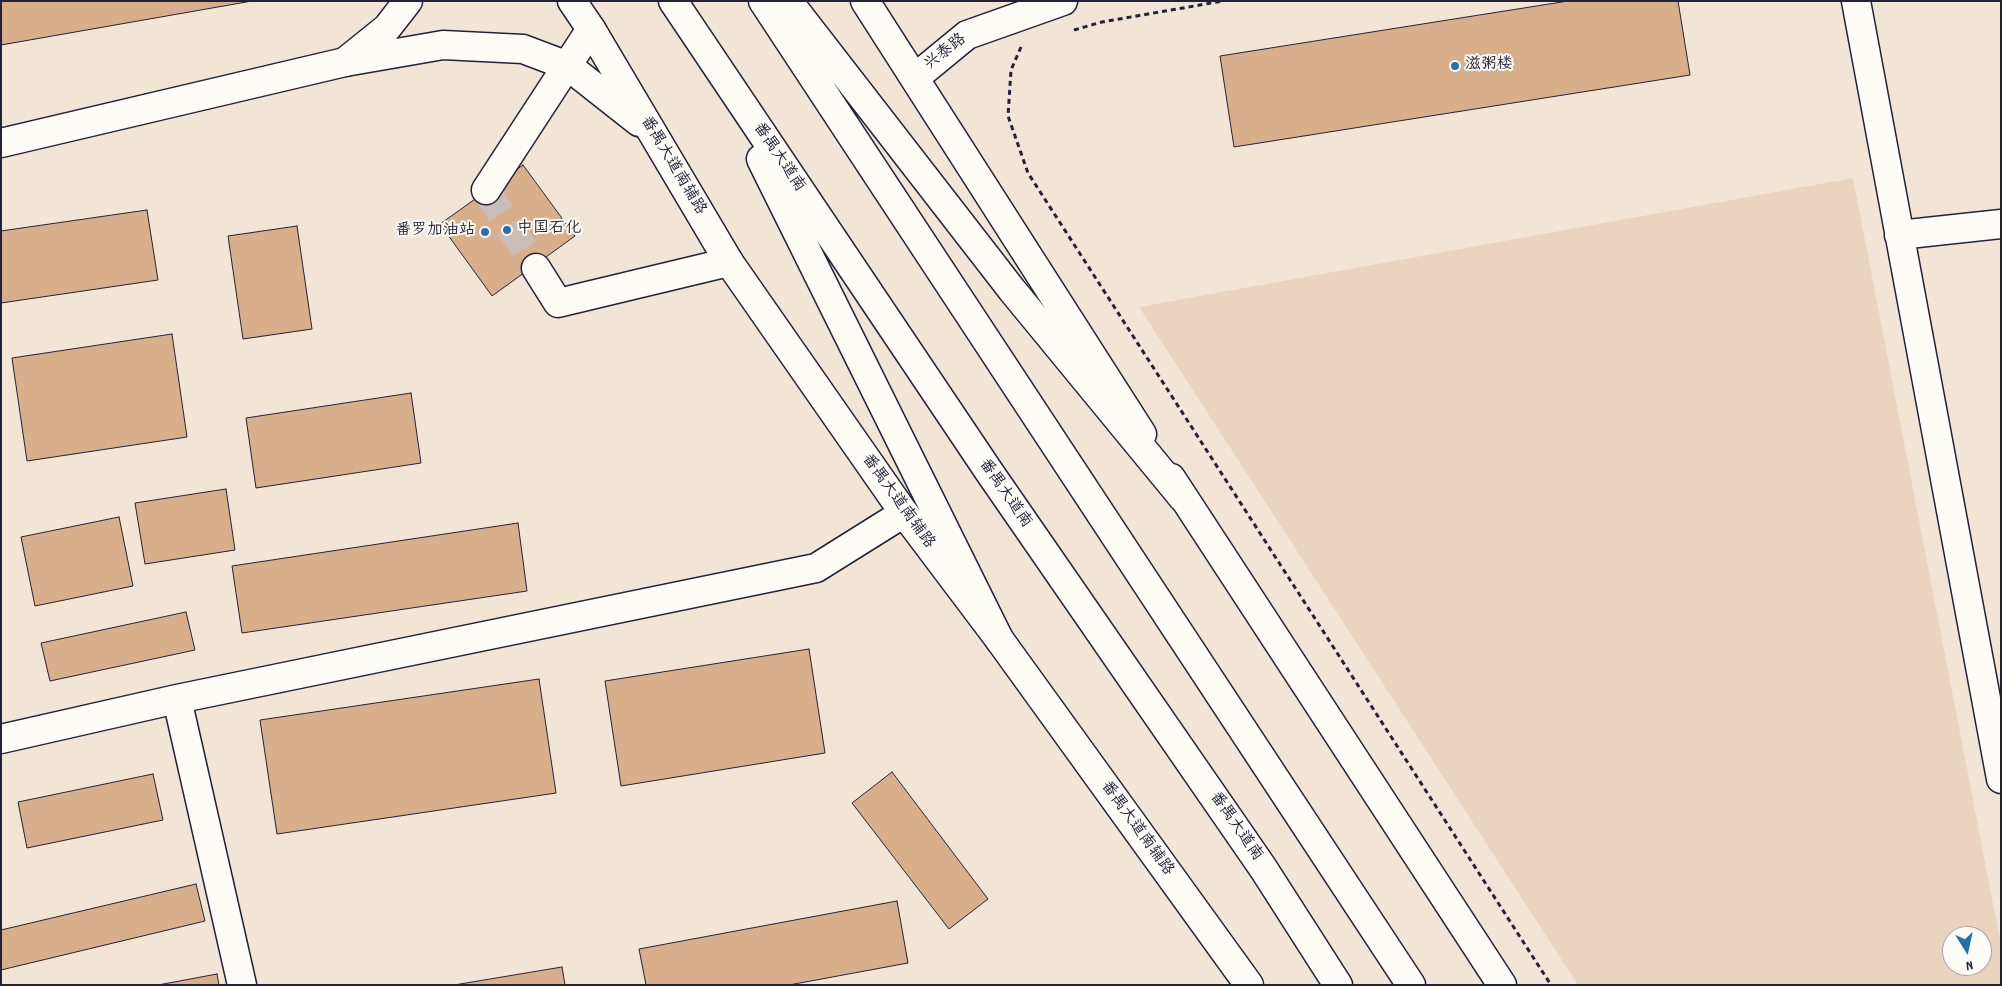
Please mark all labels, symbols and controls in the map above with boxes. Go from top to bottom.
street label: 兴泰路 [921,31,971,75]
place label: 滋粥楼 [1465,56,1513,76]
marker: 滋粥楼 [1449,60,1461,72]
street label: 番禺大道南辅路 [635,113,709,219]
street label: 番禺大道南 [748,119,808,197]
place label: 中国石化 [517,220,581,240]
place label: 番罗加油站 [395,222,475,242]
marker: 中国石化 [501,224,513,236]
marker: 番罗加油站 [479,226,491,238]
street label: 番禺大道南辅路 [856,451,938,553]
street label: 番禺大道南 [973,456,1035,532]
street label: 番禺大道南辅路 [1095,778,1177,880]
street label: 番禺大道南 [1204,789,1266,865]
north arrow [1942,926,1992,976]
text: N [1964,954,1975,975]

